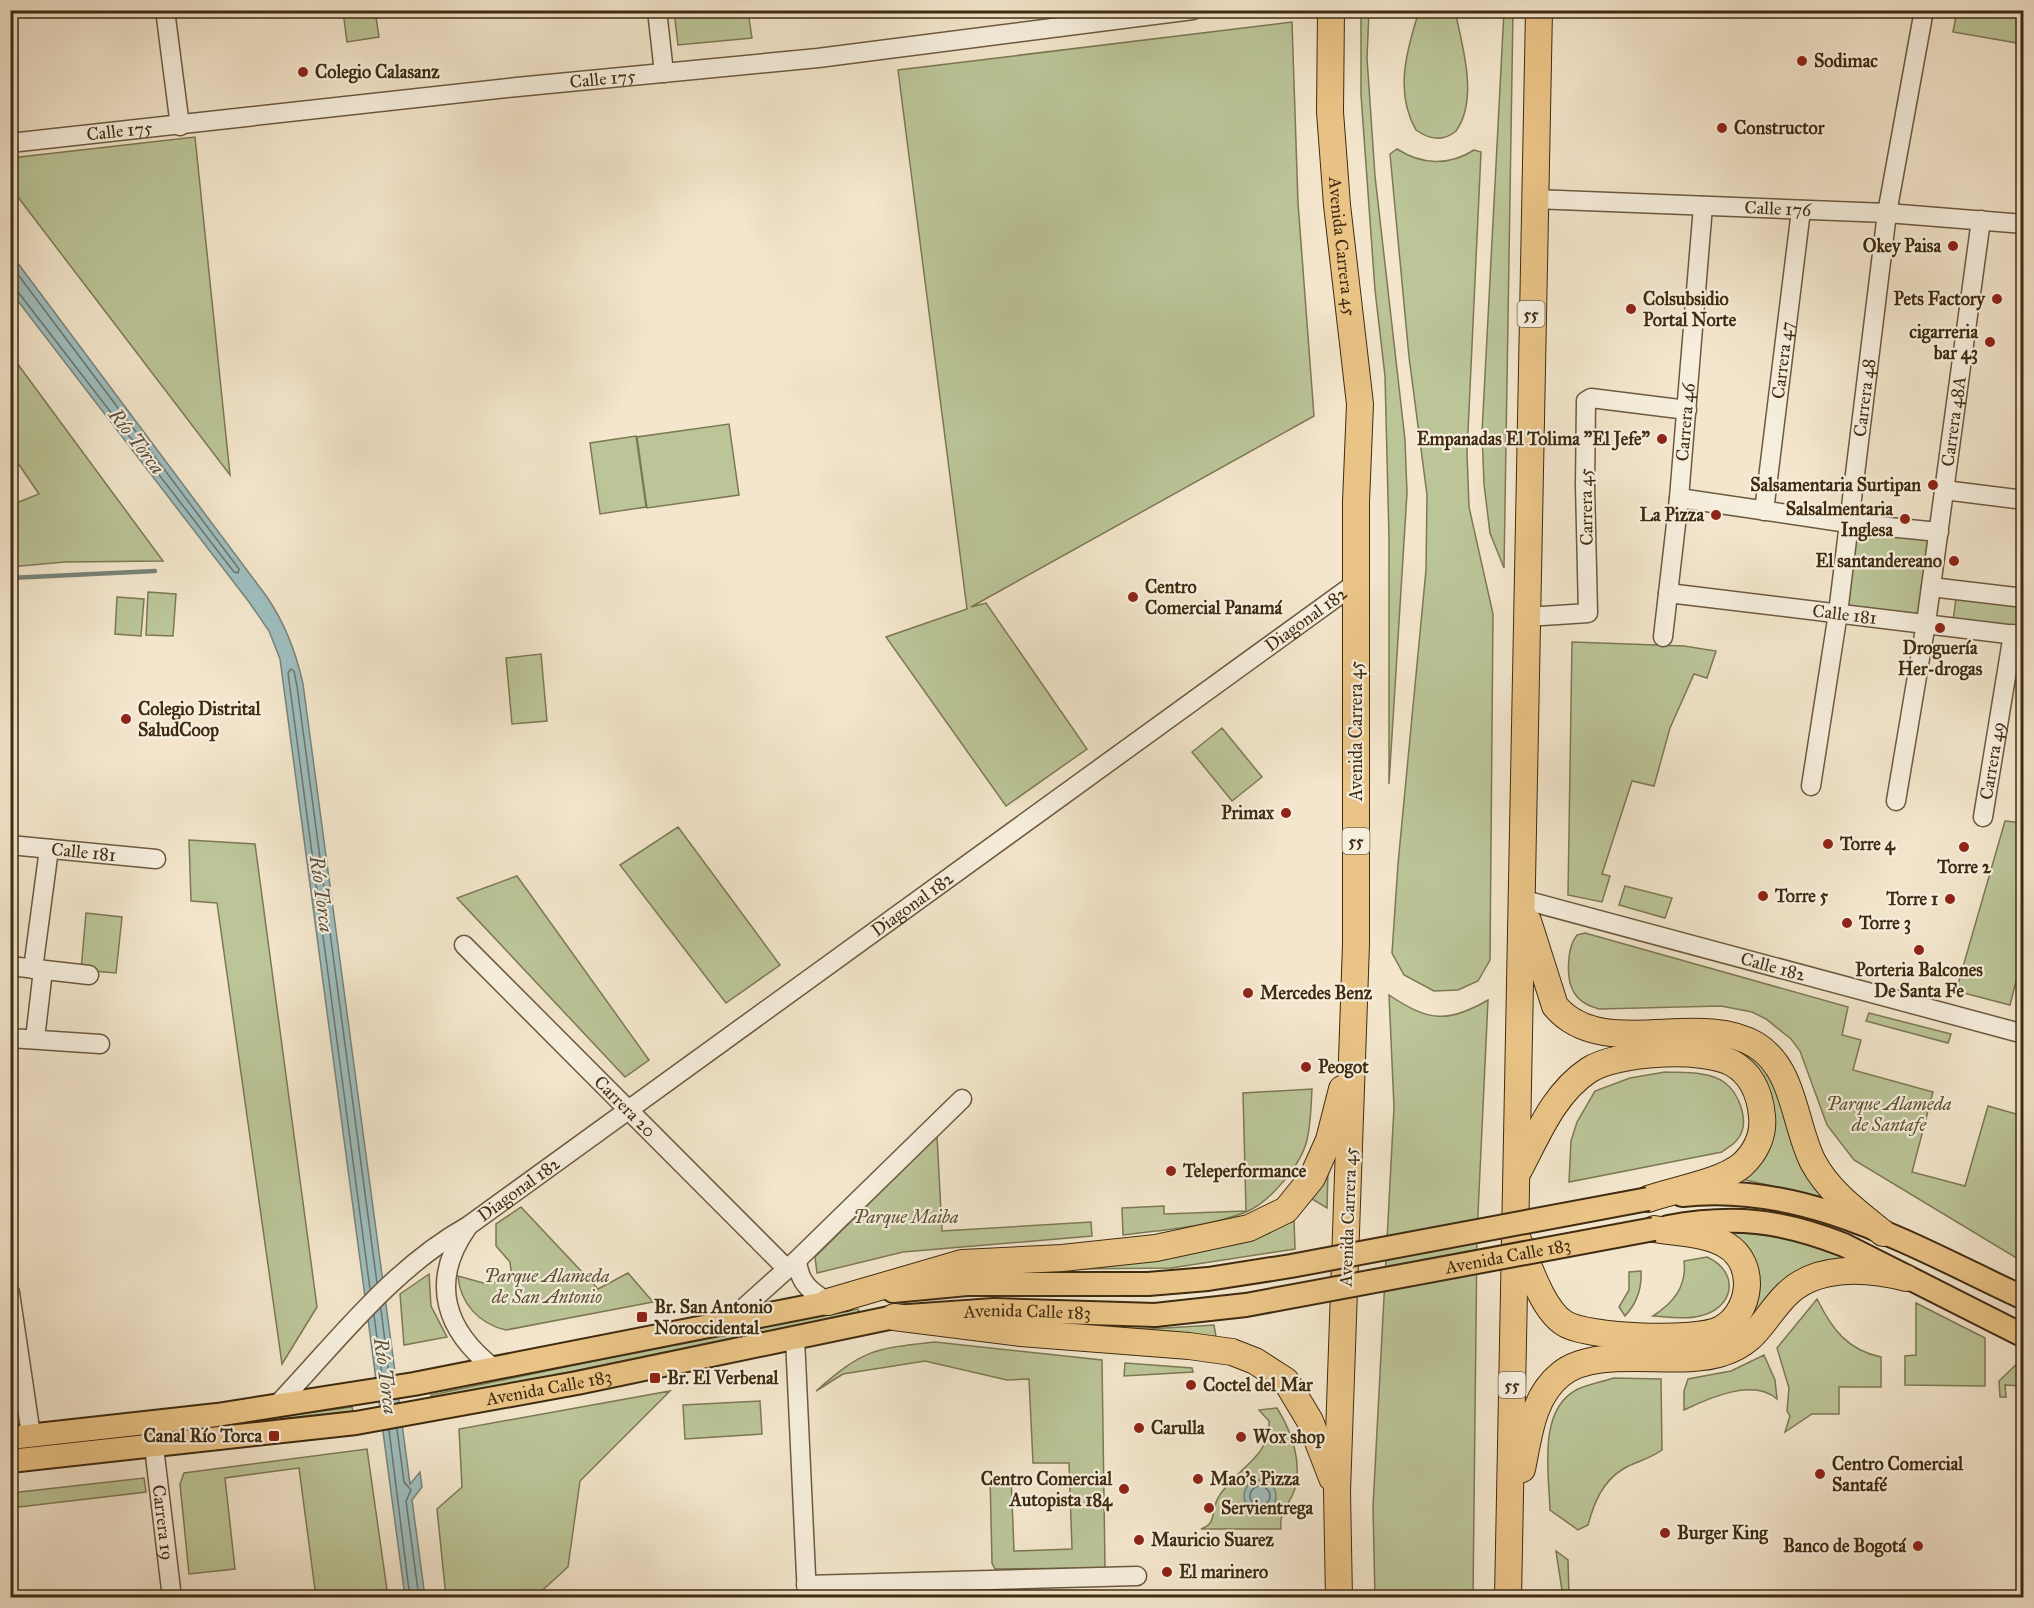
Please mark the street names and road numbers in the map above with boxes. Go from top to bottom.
street label: Calle 175 [569,65,637,93]
street label: Calle 175 [85,116,154,145]
street label: Avenida Carrera 45 [1324,175,1361,318]
street label: Calle 176 [1744,196,1812,221]
road number: 55 [1518,301,1544,327]
street label: Carrera 47 [1767,320,1798,400]
street label: Carrera 48 [1849,357,1880,438]
street label: Carrera 48A [1936,375,1971,468]
street label: Carrera 46 [1671,381,1699,462]
street label: Carrera 45 [1574,467,1598,546]
street label: Diagonal 182 [1261,582,1351,656]
street label: Calle 181 [1811,600,1878,629]
street label: Avenida Carrera 45 [1345,660,1367,802]
street label: Carrera 49 [1975,720,2009,801]
road number: 55 [1342,828,1370,854]
street label: Calle 181 [50,838,117,866]
street label: Diagonal 182 [867,867,958,941]
street label: Calle 182 [1738,947,1808,986]
street label: Carrera 20 [590,1071,660,1142]
street label: Avenida Carrera 45 [1335,1146,1361,1288]
street label: Diagonal 182 [473,1152,564,1226]
street label: Avenida Calle 183 [1442,1234,1573,1279]
street label: Avenida Calle 183 [962,1299,1091,1324]
street label: Avenida Calle 183 [483,1365,614,1410]
road number: 55 [1498,1372,1526,1398]
street label: Carrera 19 [148,1484,178,1561]

